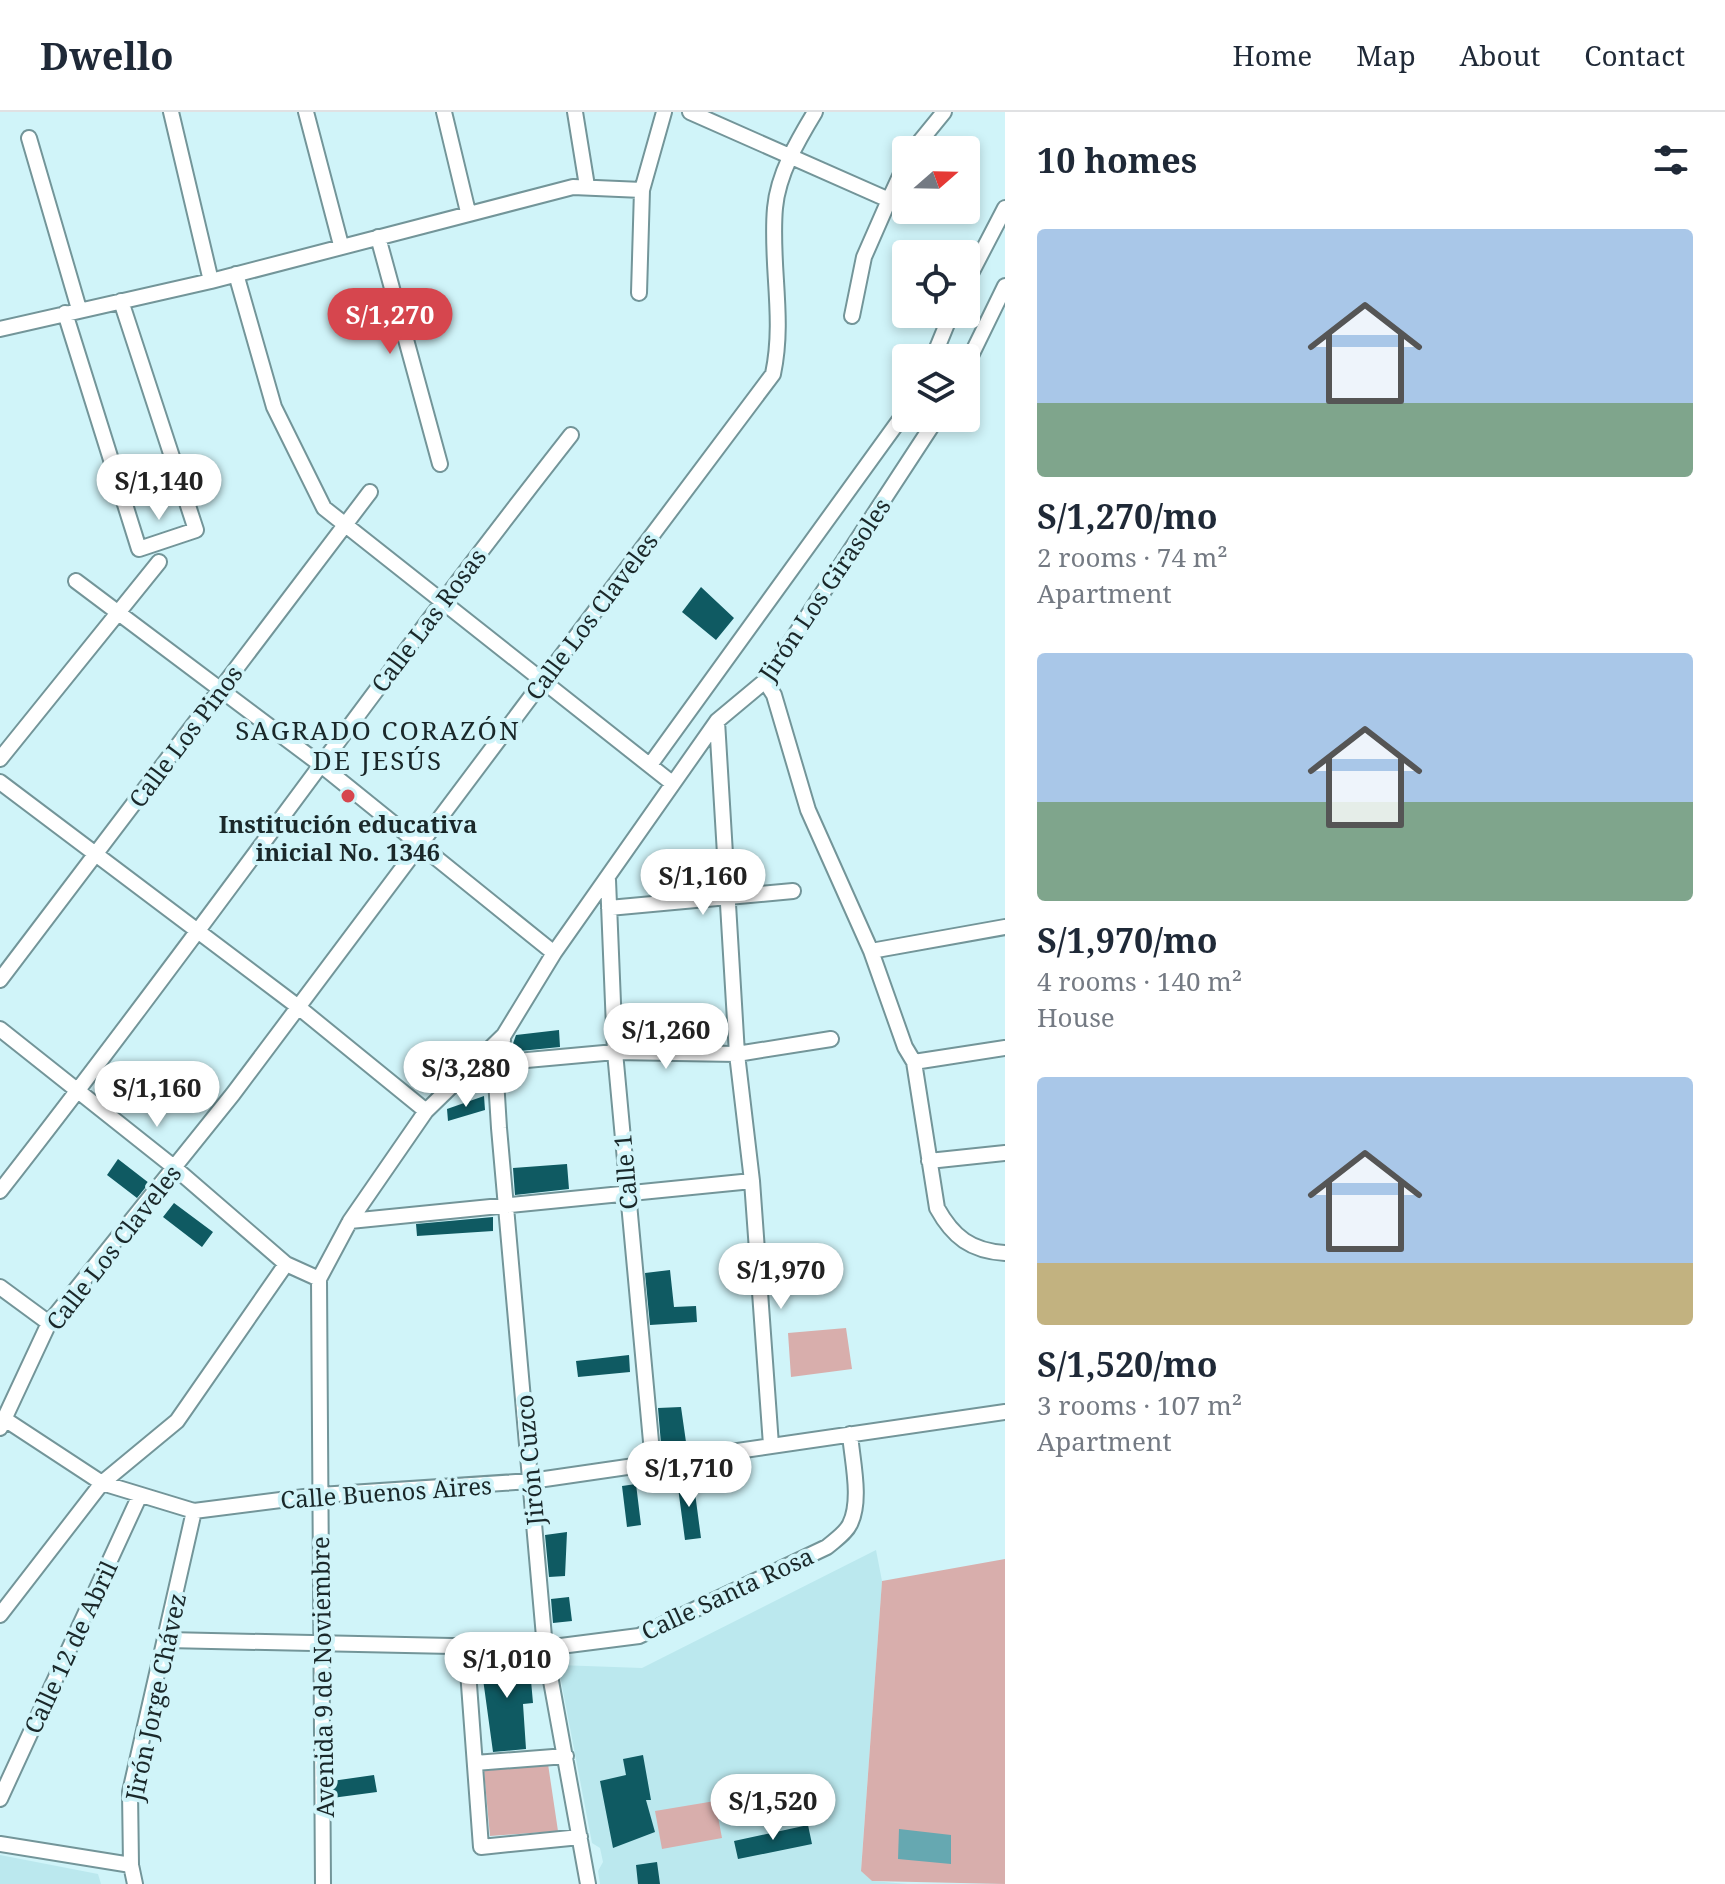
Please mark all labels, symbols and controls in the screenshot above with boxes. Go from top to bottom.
text: Dwello [40,29,174,81]
text: Home [1233,36,1312,74]
text: Map [1356,36,1416,74]
text: About [1460,36,1540,74]
text: Contact [1584,36,1685,74]
north arrow [892,136,980,224]
map controls [892,136,980,432]
text: 10 homes [1037,137,1197,183]
icon: filters [1649,138,1693,182]
button: locate [892,240,980,328]
icon: home [1293,281,1437,425]
pin: S/1,270 [316,288,464,356]
text: S/1,270 [346,296,434,332]
button: layers [892,344,980,432]
pin: S/1,140 [85,454,233,522]
text: S/1,140 [115,462,203,498]
street label: Jirón Los Girasoles [750,491,897,688]
text: S/1,270/mo [1037,493,1218,539]
street label: Calle Los Claveles [517,526,665,706]
text: 2 rooms · 74 m² [1037,539,1228,575]
street label: Calle Las Rosas [363,541,493,699]
text: Apartment [1037,575,1172,611]
street label: Calle Los Pinos [121,658,249,814]
icon: home [1293,705,1437,849]
district label: SAGRADO CORAZÓN DE JESÚS [235,712,521,778]
marker: Institución educativa inicial No. 1346 [339,787,357,805]
place label: Institución educativa inicial No. 1346 [219,807,477,868]
pin: S/1,160 [629,849,777,917]
text: S/1,160 [659,857,747,893]
text: S/1,970/mo [1037,917,1218,963]
text: 4 rooms · 140 m² [1037,963,1242,999]
text: House [1037,999,1115,1035]
pin: S/1,260 [592,1003,740,1071]
text: S/1,260 [622,1011,710,1047]
pin: S/3,280 [392,1041,540,1109]
text: S/3,280 [422,1049,510,1085]
pin: S/1,160 [83,1061,231,1129]
text: S/1,160 [113,1069,201,1105]
icon: home [1293,1129,1437,1273]
street label: Calle 1 [605,1133,645,1211]
street label: Calle Los Claveles [38,1157,188,1337]
pin: S/1,970 [707,1243,855,1311]
text: S/1,970 [737,1251,825,1287]
text: S/1,520/mo [1037,1341,1218,1387]
text: 3 rooms · 107 m² [1037,1387,1242,1423]
street label: Jirón Cuzco [507,1393,551,1528]
text: Apartment [1037,1423,1172,1459]
pin: S/1,710 [615,1441,763,1509]
text: S/1,710 [645,1449,733,1485]
street label: Calle Buenos Aires [279,1468,493,1516]
street label: Avenida 9 de Noviembre [303,1536,341,1818]
street label: Calle Santa Rosa [636,1539,818,1647]
street label: Calle 12 de Abril [15,1555,125,1739]
street label: Jirón Jorge Chávez [117,1590,193,1805]
pin: S/1,010 [433,1632,581,1700]
text: S/1,010 [463,1640,551,1676]
pin: S/1,520 [699,1774,847,1842]
text: S/1,520 [729,1782,817,1818]

